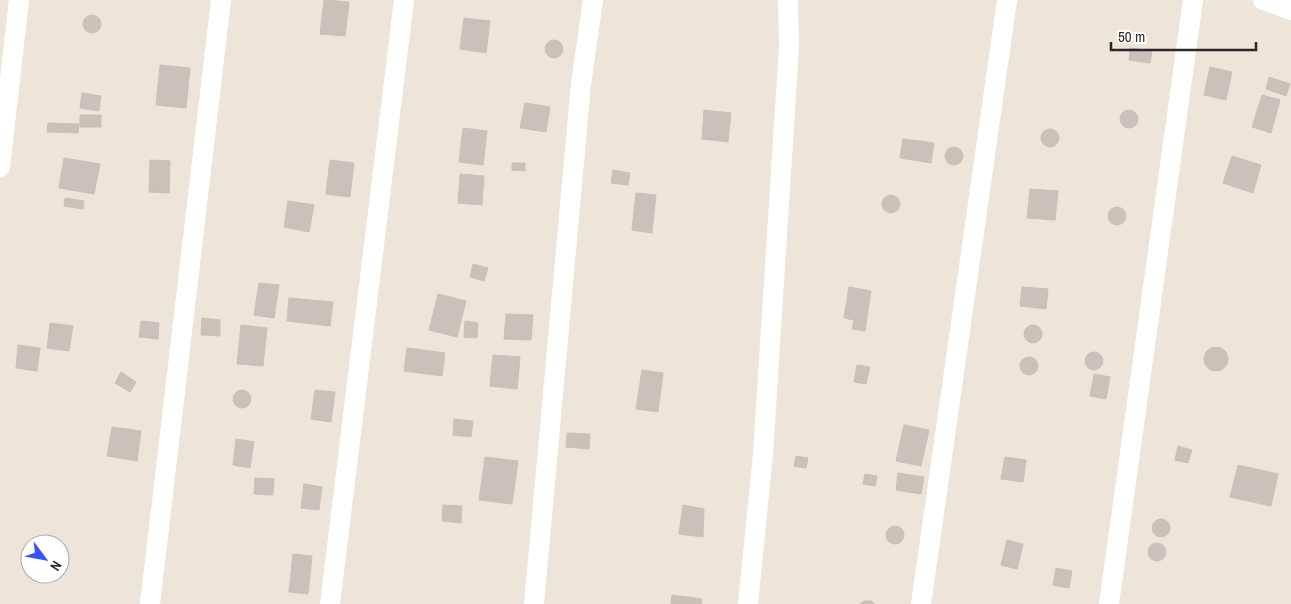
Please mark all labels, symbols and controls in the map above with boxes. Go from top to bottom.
scale bar [1111,20,1256,52]
text: 50 m [1118,26,1145,47]
north arrow [20,534,70,584]
text: N [46,558,66,574]

